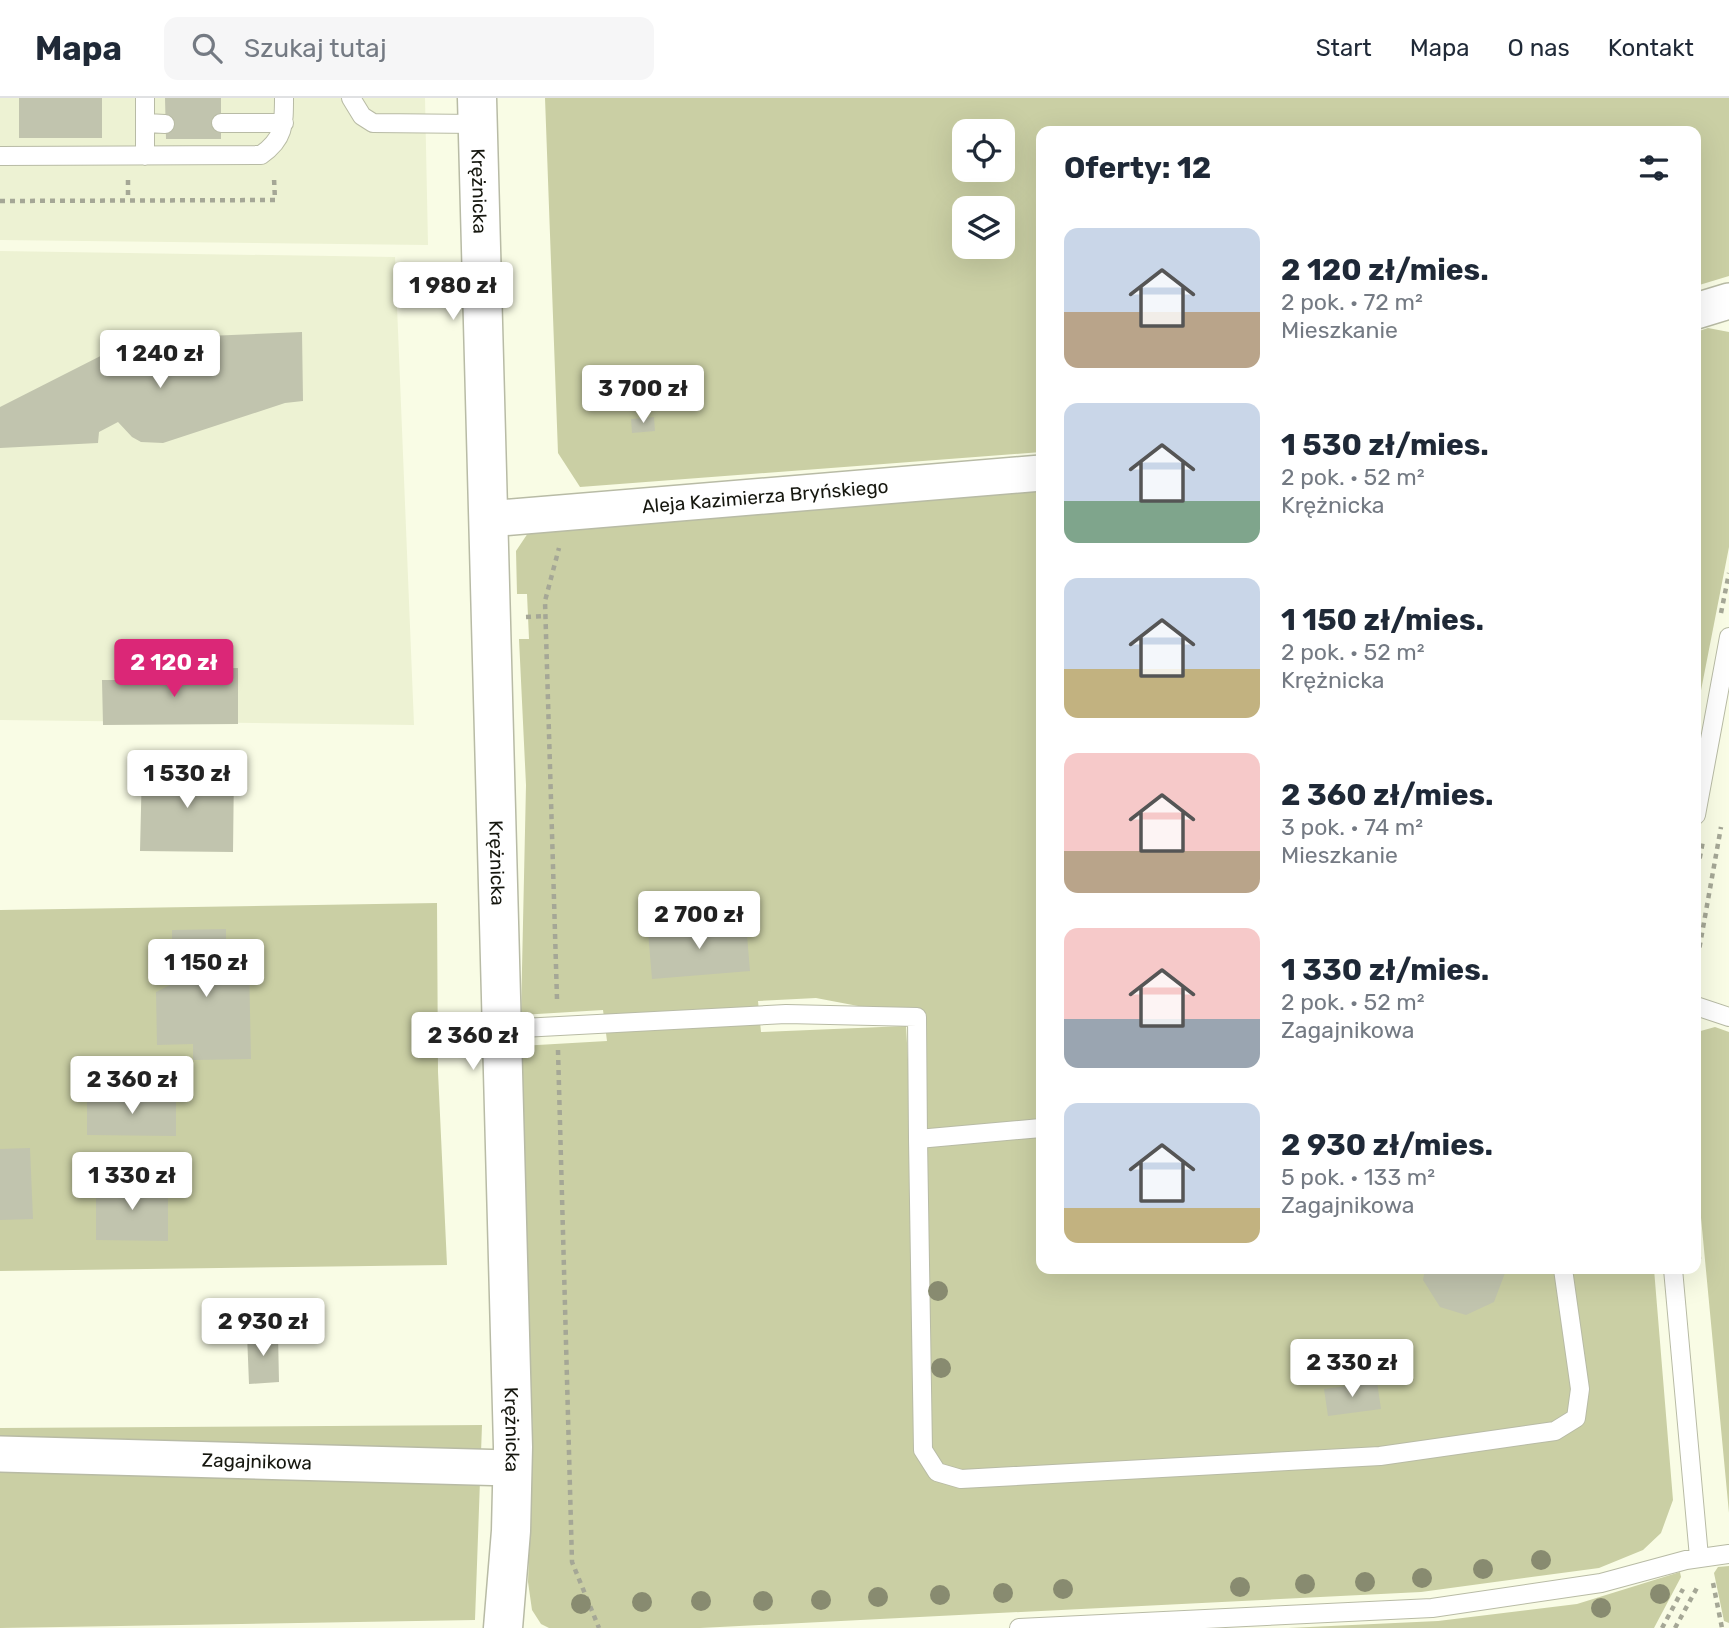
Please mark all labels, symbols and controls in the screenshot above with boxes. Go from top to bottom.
search box [164,17,654,80]
text: Mapa [35,29,122,68]
icon: search [188,29,226,67]
text: Szukaj tutaj [244,33,387,64]
text: Start [1316,34,1372,62]
text: Mapa [1410,34,1470,62]
text: O nas [1508,34,1570,62]
text: Kontakt [1608,34,1694,62]
map controls [952,119,1015,259]
button: locate [952,119,1015,182]
street label: Krężnicka [466,148,492,234]
icon: filters [1635,149,1673,187]
text: Oferty: 12 [1064,150,1211,186]
button: layers [952,196,1015,259]
text: 2 120 zł/mies. [1281,252,1489,288]
icon: home [1120,256,1204,340]
pin: 1 980 zł [381,262,525,322]
text: 1 980 zł [409,271,497,299]
text: 2 pok. · 72 m² [1281,288,1423,316]
text: Mieszkanie [1281,316,1398,344]
pin: 1 240 zł [88,330,232,390]
text: 1 240 zł [116,339,204,367]
pin: 3 700 zł [571,366,715,425]
text: 3 700 zł [598,374,688,402]
text: 1 530 zł/mies. [1281,427,1489,463]
icon: home [1120,431,1204,515]
text: 2 pok. · 52 m² [1281,463,1425,491]
street label: Aleja Kazimierza Bryńskiego [641,475,889,518]
text: Krężnicka [1281,491,1384,519]
text: 1 150 zł/mies. [1281,602,1484,638]
icon: home [1120,606,1204,690]
text: 2 pok. · 52 m² [1281,638,1425,666]
pin: 2 120 zł [102,640,246,699]
text: 2 120 zł [130,648,218,676]
text: Krężnicka [1281,666,1384,694]
pin: 1 530 zł [115,750,259,810]
text: 1 530 zł [143,759,231,787]
text: 2 360 zł/mies. [1281,777,1494,813]
icon: home [1120,781,1204,865]
text: 3 pok. · 74 m² [1281,813,1423,841]
street label: Krężnicka [484,820,510,906]
text: Mieszkanie [1281,841,1398,869]
pin: 2 700 zł [627,892,771,951]
text: 2 700 zł [654,900,744,928]
pin: 1 150 zł [134,940,278,999]
text: 1 150 zł [164,948,248,976]
text: 1 330 zł/mies. [1281,952,1489,988]
icon: home [1120,956,1204,1040]
text: 2 pok. · 52 m² [1281,988,1425,1016]
pin: 2 360 zł [401,1012,545,1072]
text: Zagajnikowa [1281,1016,1414,1044]
text: 2 360 zł [427,1021,519,1049]
pin: 2 360 zł [60,1056,204,1116]
text: 2 360 zł [86,1065,178,1093]
text: 2 930 zł/mies. [1281,1127,1493,1163]
icon: home [1120,1131,1204,1215]
pin: 1 330 zł [60,1152,204,1212]
text: 1 330 zł [88,1161,176,1189]
text: 5 pok. · 133 m² [1281,1163,1435,1191]
text: Zagajnikowa [1281,1191,1414,1219]
pin: 2 930 zł [191,1298,335,1358]
text: 2 930 zł [218,1307,308,1335]
pin: 2 330 zł [1280,1340,1424,1399]
text: 2 330 zł [1306,1348,1398,1376]
street label: Krężnicka [499,1386,524,1473]
street label: Zagajnikowa [201,1449,312,1475]

